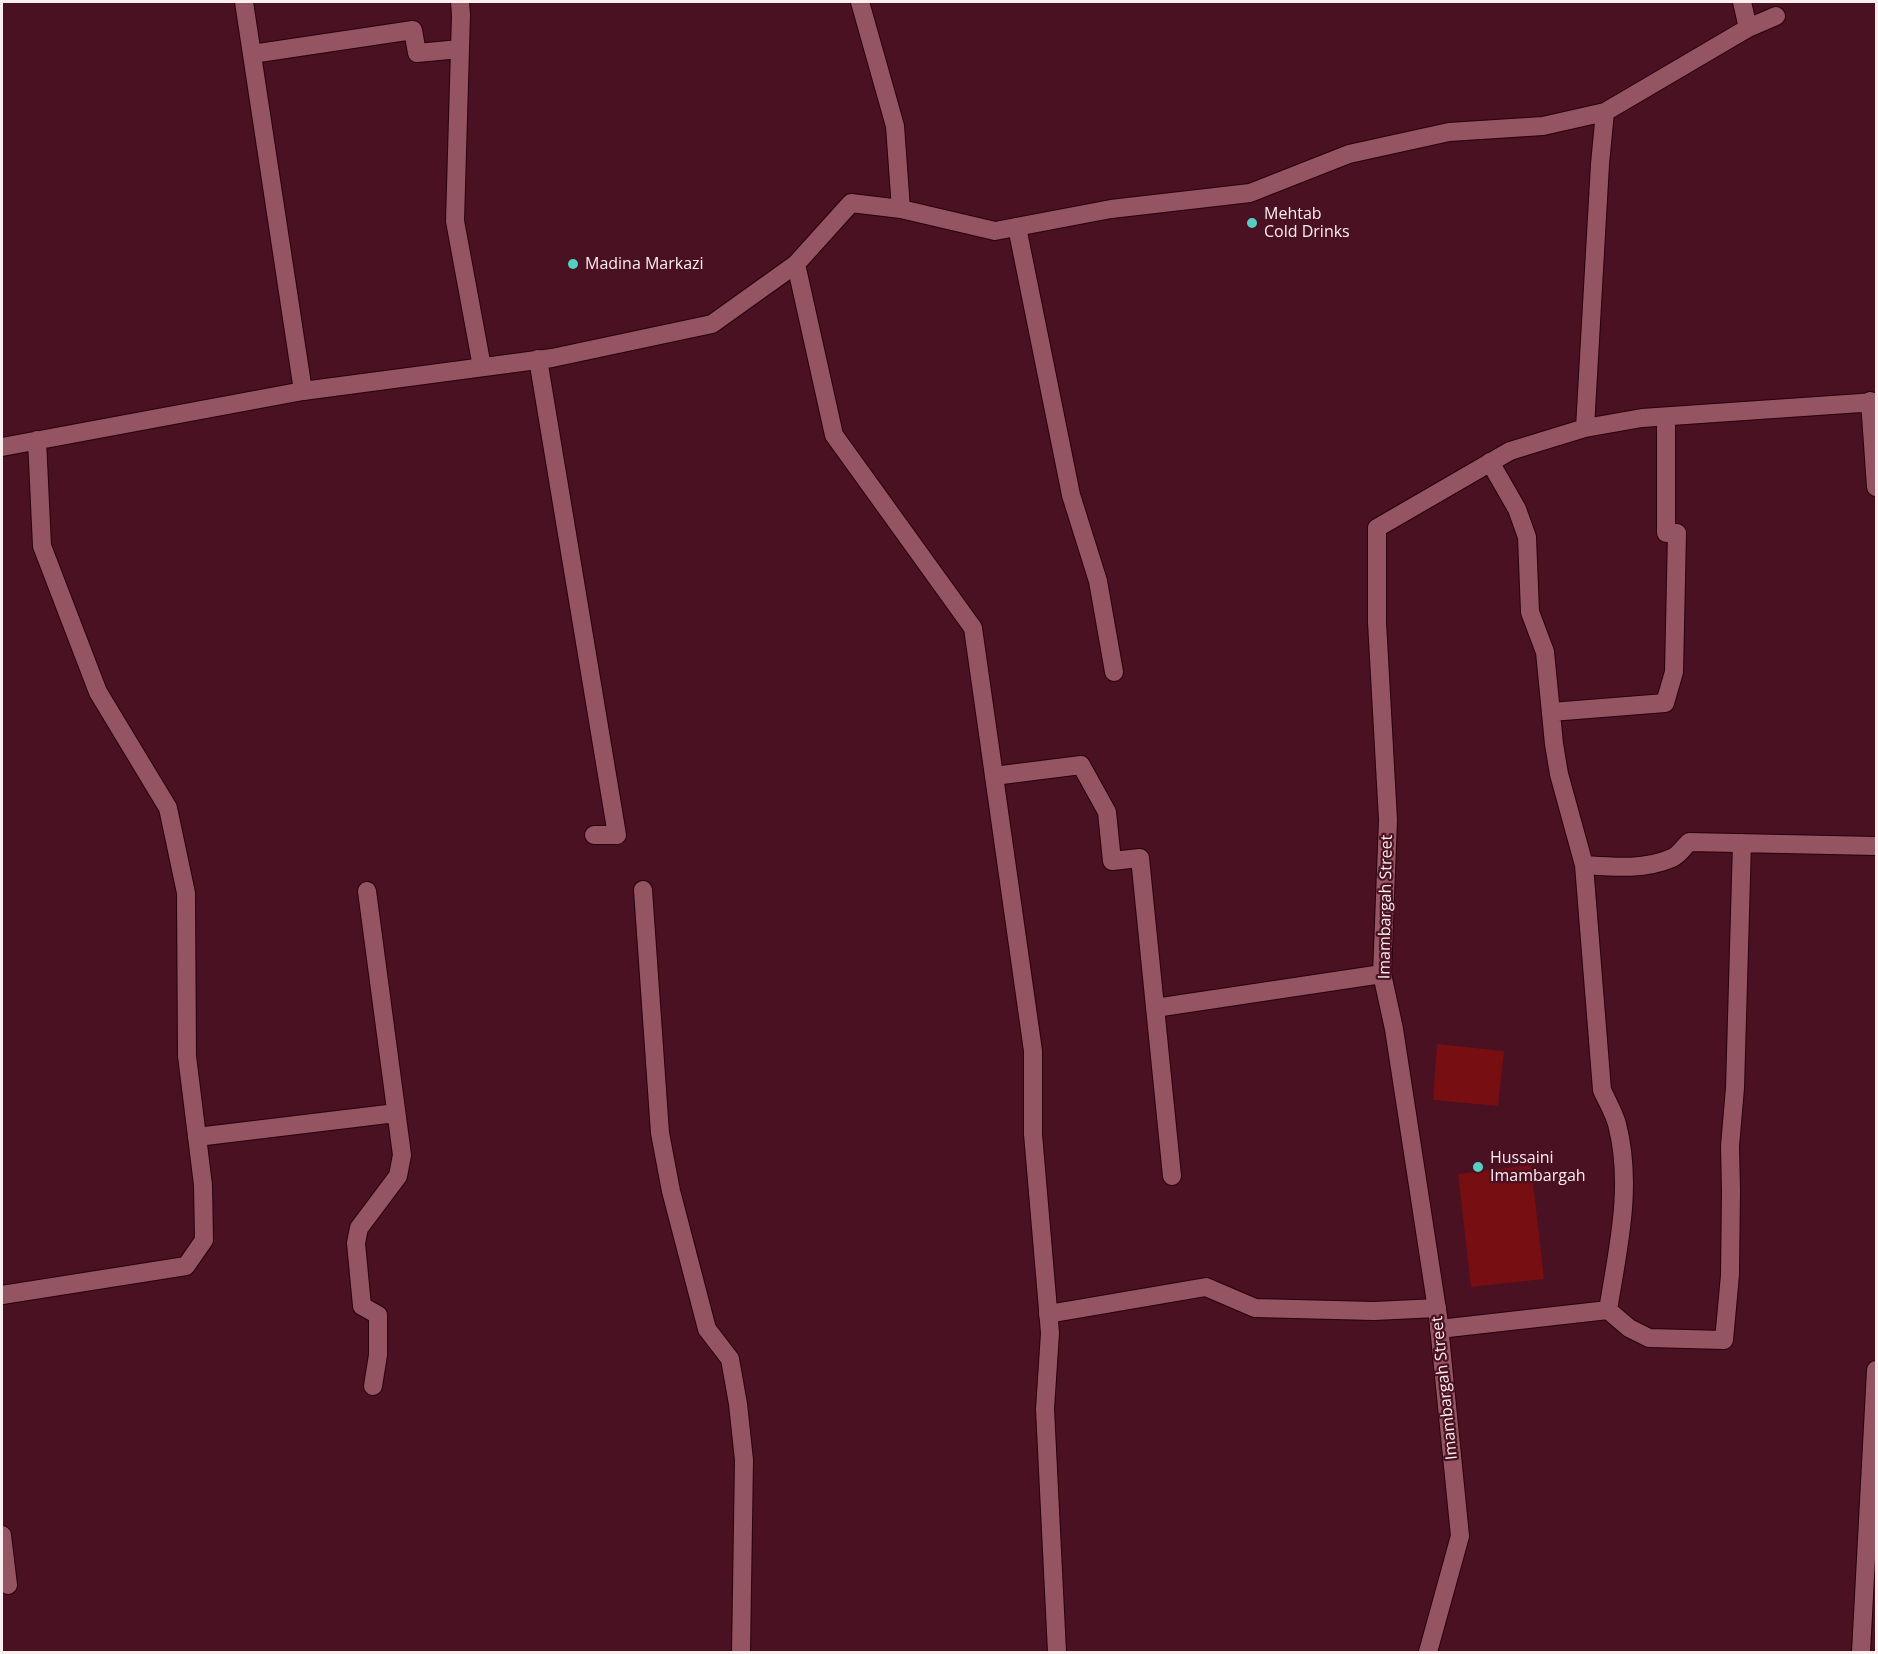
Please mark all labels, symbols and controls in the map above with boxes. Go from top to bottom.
place label: Mehtab Cold Drinks [1264,204,1350,242]
marker: Mehtab Cold Drinks [1245,216,1259,230]
place label: Madina Markazi [585,254,704,274]
marker: Madina Markazi [566,257,580,271]
street label: Imambargah Street [1375,835,1397,979]
place label: Hussaini Imambargah [1490,1148,1586,1186]
marker: Hussaini Imambargah [1471,1160,1485,1174]
street label: Imambargah Street [1428,1315,1462,1461]

